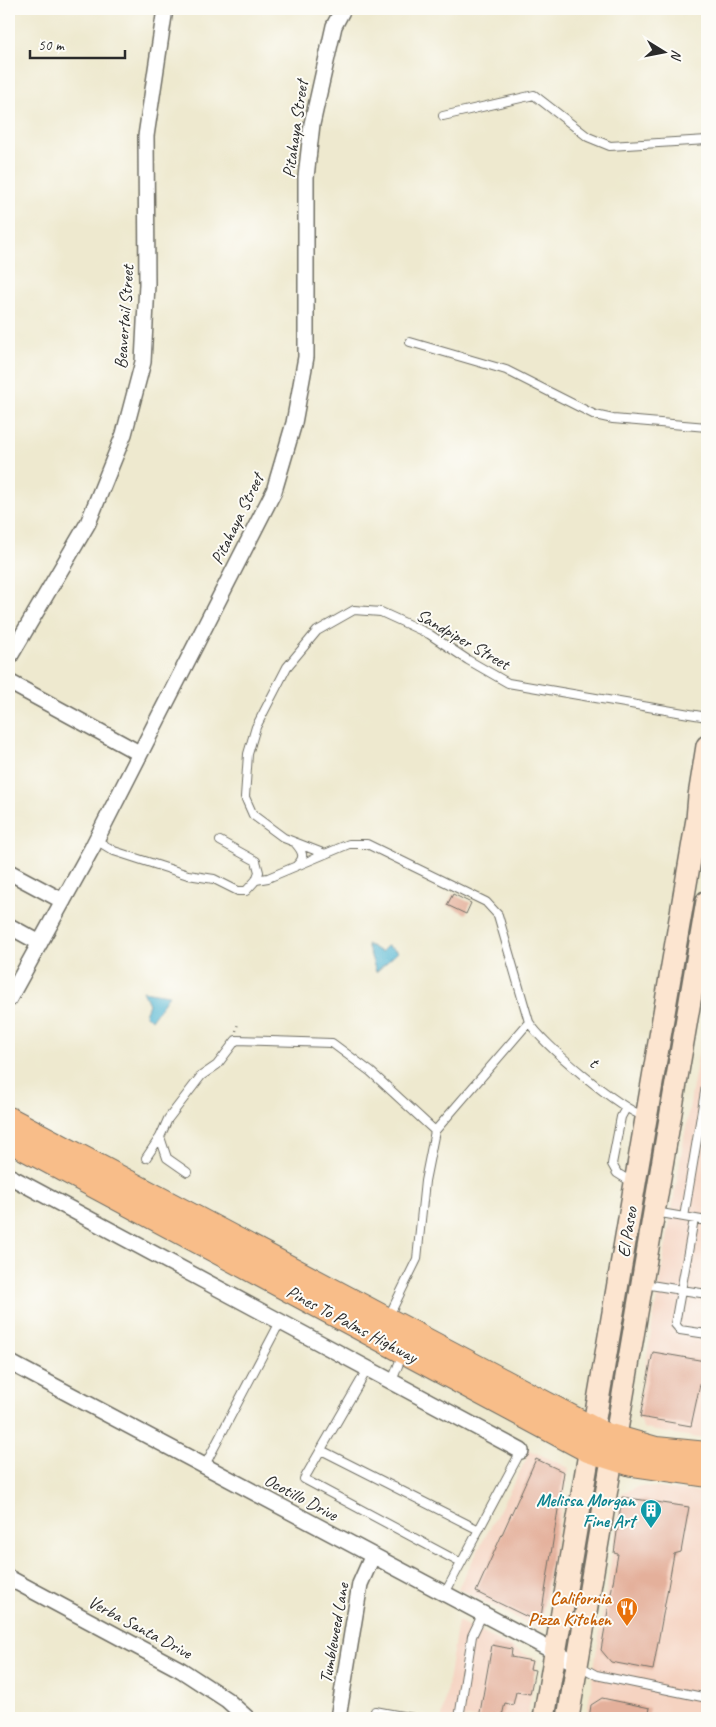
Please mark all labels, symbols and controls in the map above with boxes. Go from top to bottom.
scale bar [30,28,125,60]
north arrow [638,28,688,78]
text: 50 m [38,36,65,55]
text: N [667,48,685,62]
street label: Pitahaya Street [277,76,313,179]
street label: Beavertail Street [109,262,139,370]
street label: Pitahaya Street [206,467,270,568]
street label: Sandpiper Street [412,603,515,676]
street label: t [585,1052,605,1074]
street label: El Paseo [612,1204,642,1259]
street label: Pines To Palms Highway [283,1280,423,1369]
street label: Ocotillo Drive [261,1469,342,1526]
place label: Melissa Morgan Fine Art [536,1489,638,1532]
building icon: Melissa Morgan Fine Art [639,1498,663,1529]
street label: Tumbleweed Lane [314,1580,354,1685]
place label: California Pizza Kitchen [528,1587,613,1630]
street label: Verba Santa Drive [84,1590,197,1664]
restaurant icon: California Pizza Kitchen [615,1596,639,1627]

